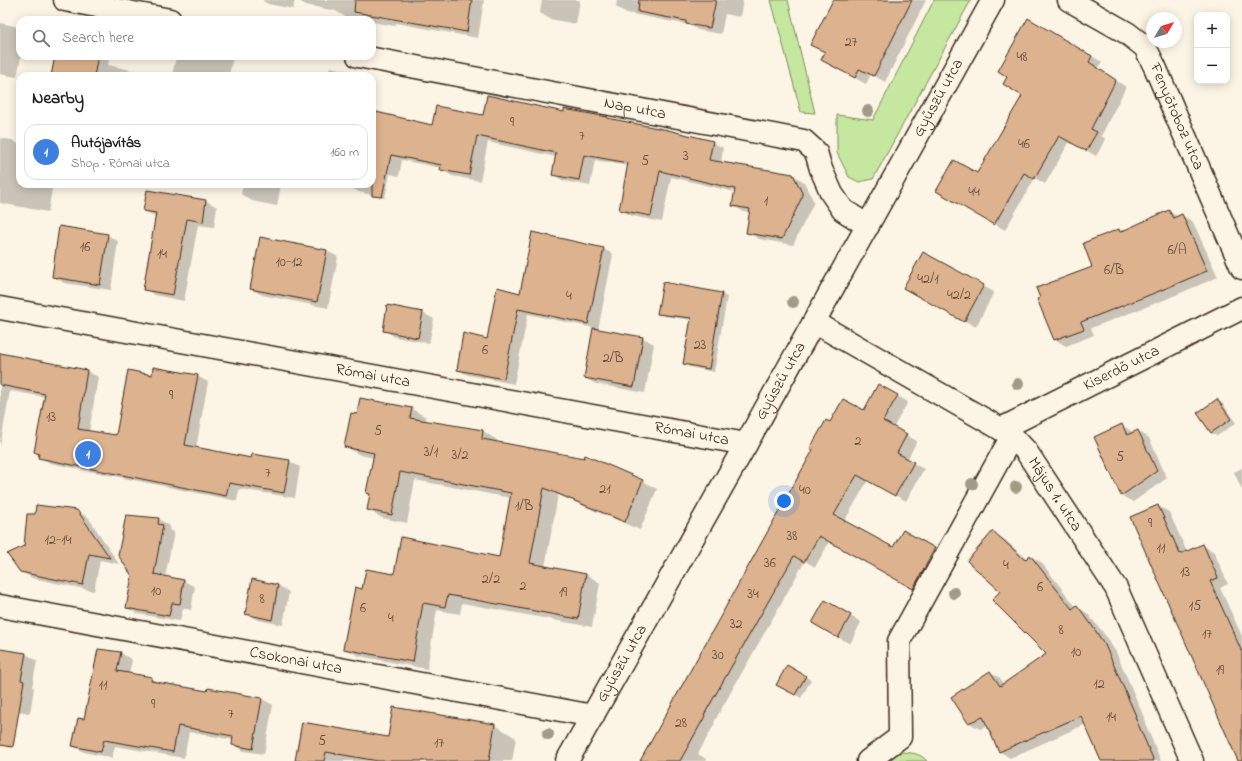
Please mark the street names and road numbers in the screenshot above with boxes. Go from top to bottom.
street label: Gyűszű utca [907,54,970,142]
street label: Fenyőtoboz utca [1142,59,1210,174]
street label: Nap utca [602,91,668,126]
street label: Gyűszű utca [750,338,812,425]
street label: Kiserdő utca [1079,339,1164,398]
street label: Római utca [334,357,412,395]
street label: Római utca [652,416,731,453]
street label: Május 1. utca [1021,452,1088,537]
street label: Gyűszű utca [590,620,654,707]
street label: Csokonai utca [248,641,344,681]

